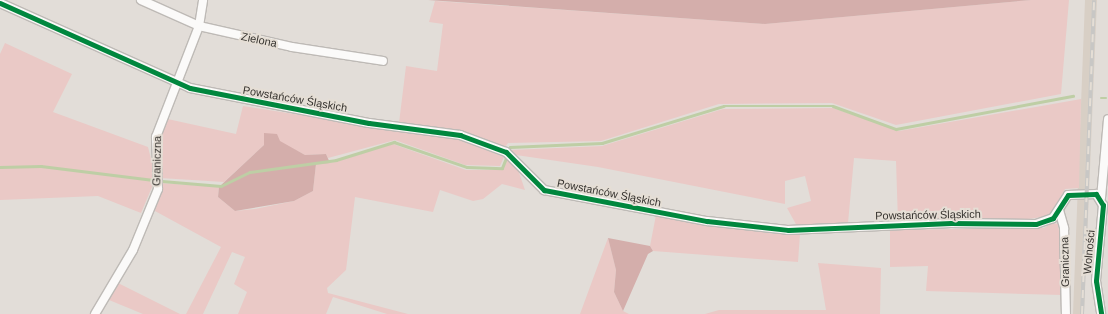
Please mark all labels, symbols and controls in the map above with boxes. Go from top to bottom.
street label: Zielona [240,30,278,50]
street label: Powstańców Śląskich [242,83,348,115]
street label: Graniczna [150,136,164,186]
street label: Powstańców Śląskich [556,176,662,210]
street label: Powstańców Śląskich [875,207,981,223]
street label: Wolności [1080,229,1098,275]
street label: Graniczna [1058,237,1072,287]

